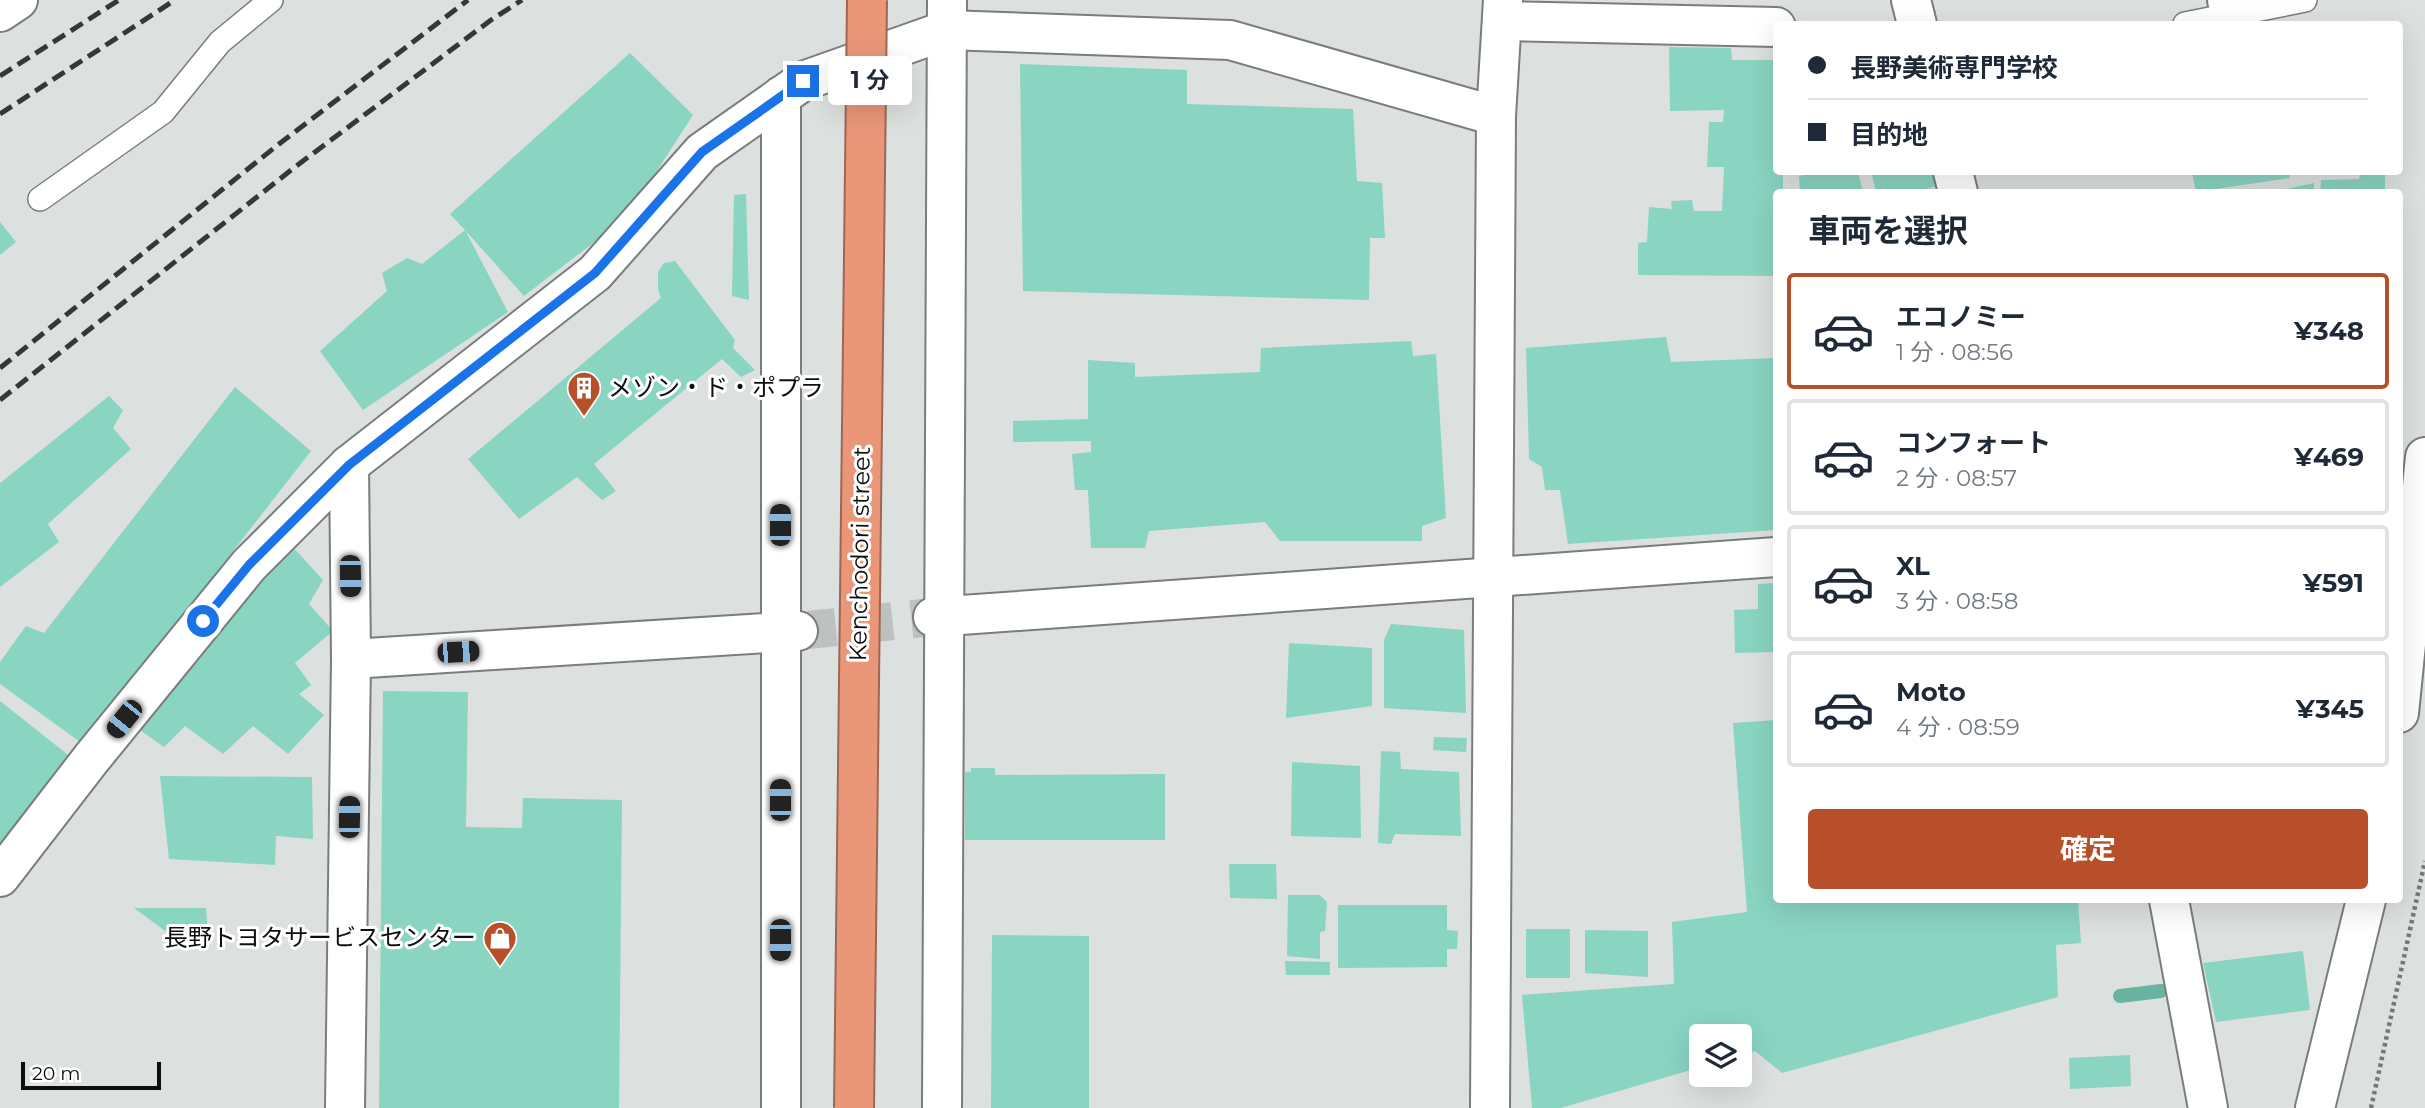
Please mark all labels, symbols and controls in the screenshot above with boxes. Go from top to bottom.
text: 長野美術専門学校 [1850,52,2058,84]
callout: 1 分 [828,56,912,106]
route end [787,65,819,97]
text: 1 分 [851,66,889,94]
text: 目的地 [1850,119,1928,151]
text: 車両を選択 [1808,211,1968,250]
icon: car [1812,300,1875,363]
text: エコノミー [1896,301,2026,333]
text: ¥348 [2294,315,2364,347]
text: 1 分 · 08:56 [1896,338,2013,366]
building icon: メゾン・ド・ポプラ [565,369,603,418]
place label: メゾン・ド・ポプラ [608,373,824,402]
icon: car [1812,426,1875,489]
text: コンフォート [1896,427,2051,459]
text: ¥469 [2294,441,2364,473]
street label: Kenchodori street [843,446,876,662]
text: 2 分 · 08:57 [1896,464,2017,492]
car [770,504,791,546]
text: XL [1896,550,1930,582]
icon: car [1812,552,1875,615]
car [340,555,361,597]
text: ¥591 [2303,567,2364,599]
text: 3 分 · 08:58 [1896,587,2018,615]
route start [187,605,219,637]
car [437,640,480,664]
text: Moto [1896,676,1966,708]
icon: car [1812,678,1875,741]
text: ¥345 [2296,693,2364,725]
car [103,696,146,742]
text: 4 分 · 08:59 [1896,713,2020,741]
car [770,779,791,821]
car [339,796,360,838]
button: 確定 [1808,809,2368,889]
shop icon: 長野トヨタサービスセンター [481,919,519,968]
car [770,919,791,961]
place label: 長野トヨタサービスセンター [164,923,476,952]
map controls [1689,1024,1752,1087]
button: layers [1689,1024,1752,1087]
scale bar [21,1059,161,1091]
text: 20 m [32,1062,80,1085]

